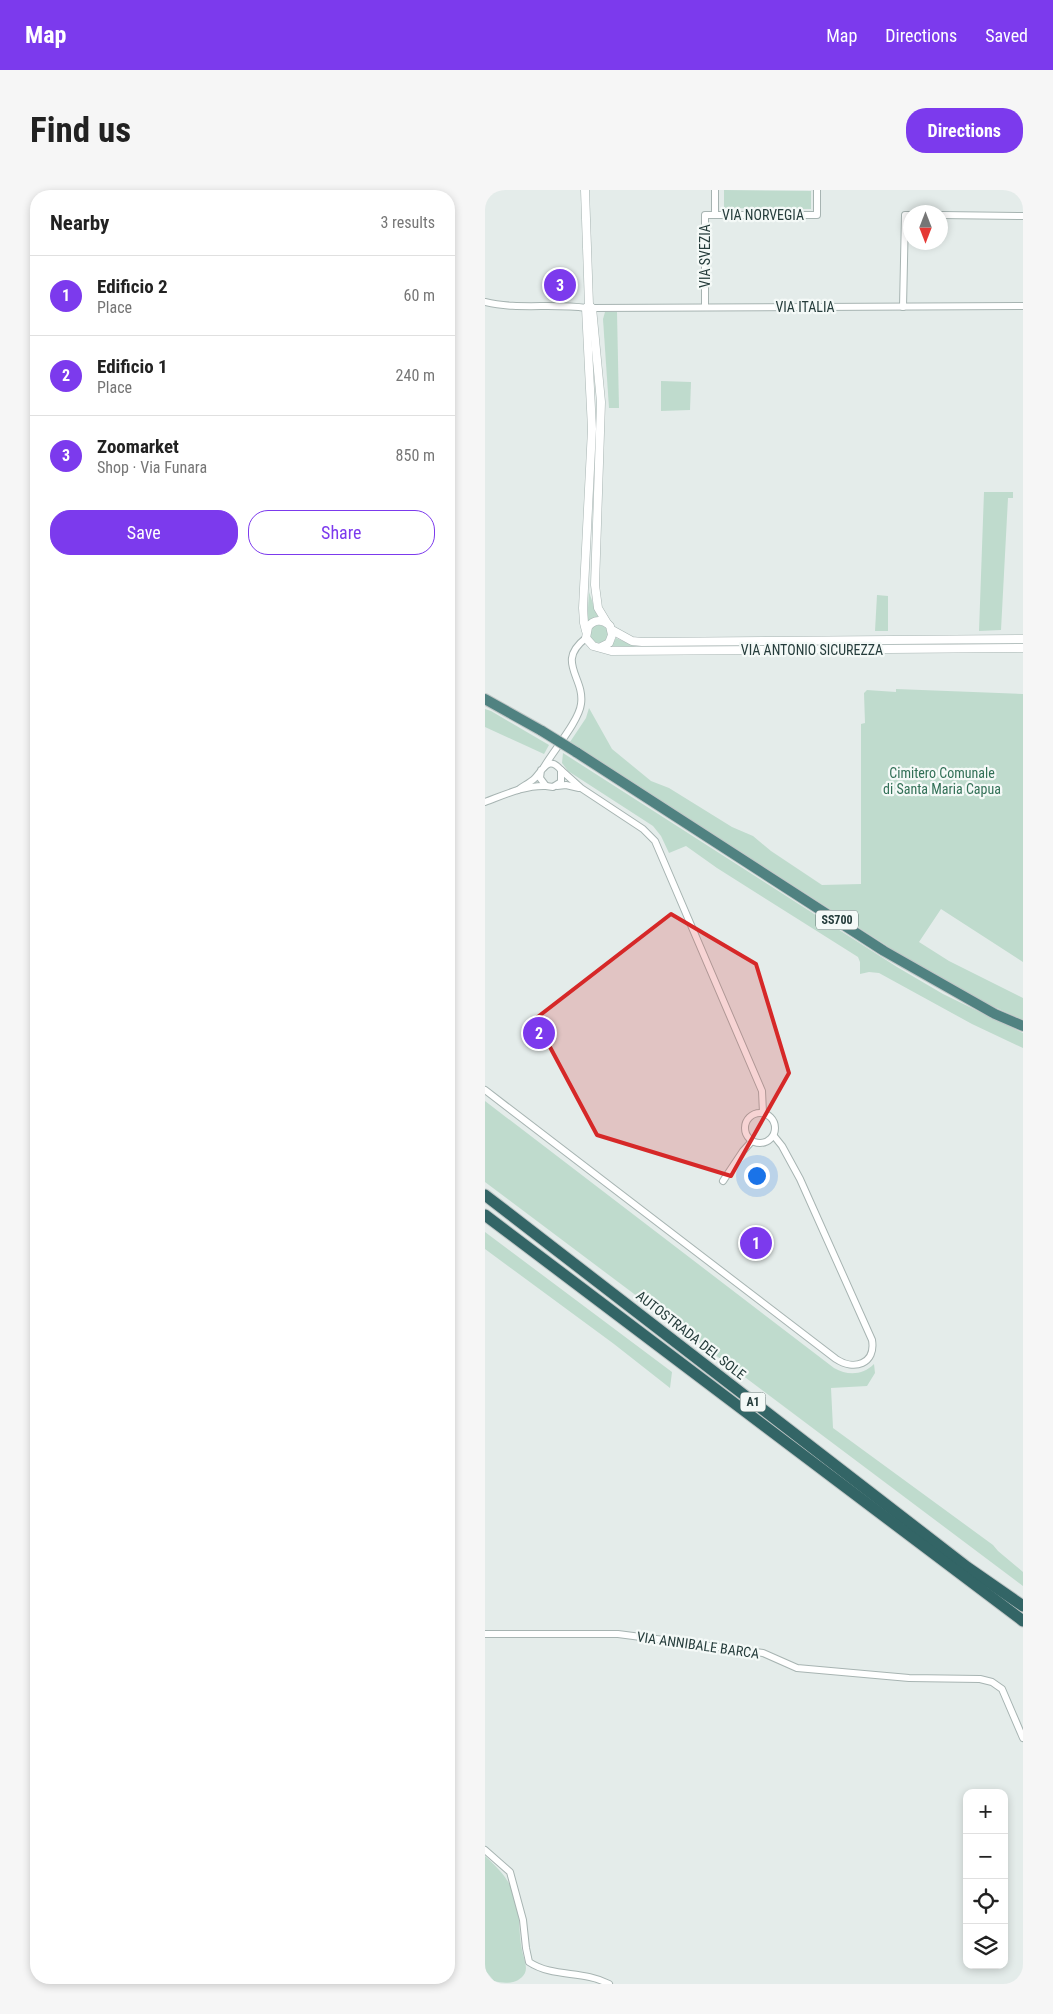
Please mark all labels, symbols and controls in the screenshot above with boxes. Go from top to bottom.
text: Map [25,21,66,49]
text: Map [826,25,857,46]
text: Directions [885,25,957,46]
text: Saved [985,25,1028,46]
button: Directions [906,108,1023,153]
text: Find us [30,110,131,151]
north arrow [903,205,948,250]
street label: VIA NORVEGIA [722,207,804,223]
text: Nearby [50,211,109,235]
text: 3 results [380,213,435,232]
street label: VIA SVEZIA [697,224,713,288]
pin: 3 [544,266,576,304]
text: Edificio 2 [97,275,168,298]
text: 1 [62,286,70,305]
text: 60 m [403,286,435,305]
text: Place [97,298,132,317]
street label: VIA ITALIA [775,299,835,315]
text: Edificio 1 [97,355,168,378]
text: 2 [62,366,70,385]
text: 240 m [396,366,435,385]
text: Place [97,378,132,397]
text: Zoomarket [97,435,179,458]
text: 3 [62,446,70,465]
text: 850 m [396,446,435,465]
text: Shop · Via Funara [97,458,207,477]
button: Save [50,510,238,555]
button: Share [248,510,435,555]
street label: VIA ANTONIO SICUREZZA [741,642,883,658]
park label: Cimitero Comunale di Santa Maria Capua [883,765,1001,797]
road number: SS700 [816,910,858,930]
pin: 2 [523,1014,555,1052]
your location [744,1163,770,1189]
pin: 1 [740,1224,772,1262]
street label: AUTOSTRADA DEL SOLE [633,1287,749,1383]
road number: A1 [741,1392,765,1412]
street label: VIA ANNIBALE BARCA [636,1628,760,1662]
map controls [963,1789,1008,1969]
button: + [963,1789,1008,1834]
button: − [963,1834,1008,1879]
button: locate [963,1879,1008,1924]
button: layers [963,1924,1008,1969]

